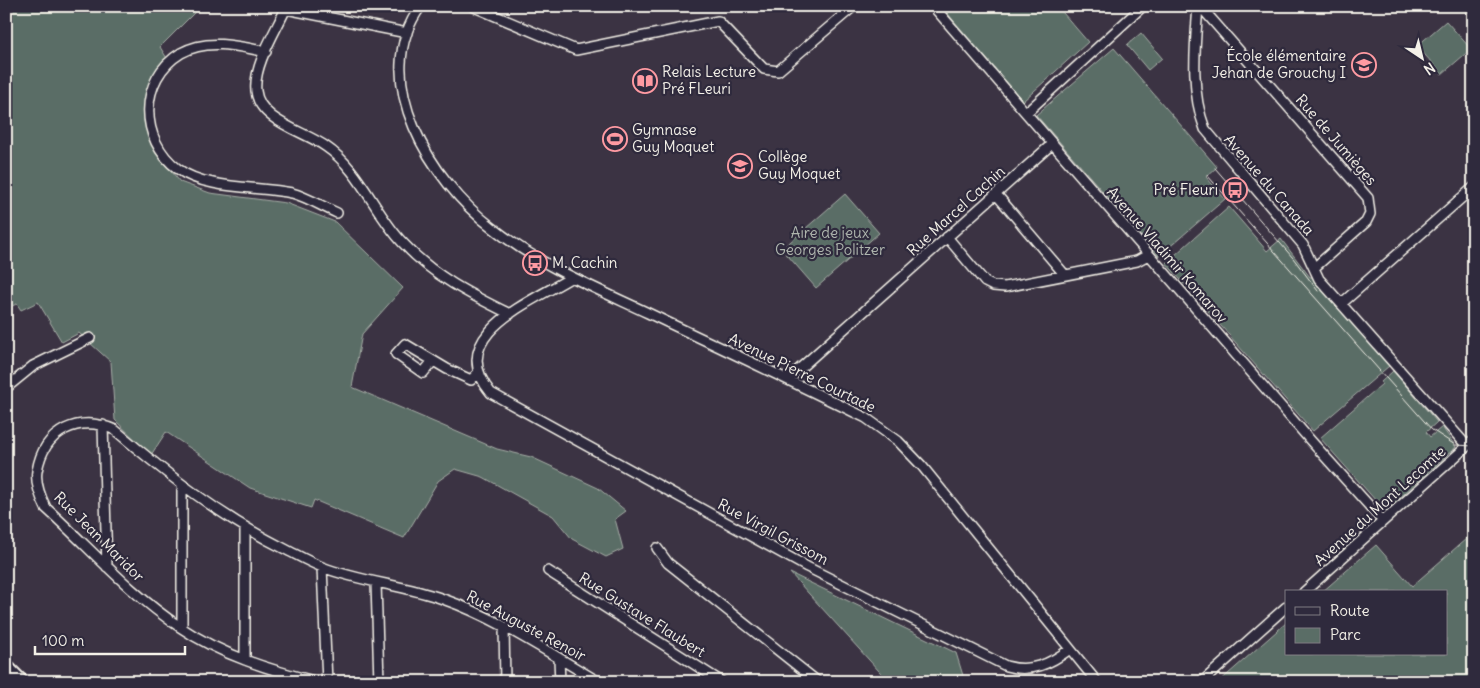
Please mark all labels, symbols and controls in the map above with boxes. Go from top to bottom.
north arrow [1398,32,1448,82]
place label: École élémentaire Jehan de Grouchy I [1212,46,1346,82]
school or university icon: École élémentaire Jehan de Grouchy I [1351,52,1377,78]
text: N [1420,58,1439,79]
place label: Relais Lecture Pré FLeuri [662,62,756,98]
library icon: Relais Lecture Pré FLeuri [632,68,658,94]
street label: Rue de Jumièges [1292,90,1381,189]
place label: Gymnase Guy Moquet [632,120,714,156]
sports icon: Gymnase Guy Moquet [602,126,628,152]
street label: Avenue du Canada [1220,130,1319,239]
place label: Collège Guy Moquet [758,147,840,183]
school or university icon: Collège Guy Moquet [727,153,753,179]
street label: Rue Marcel Cachin [903,161,1009,260]
bus stop icon: Pré Fleuri [1222,177,1248,203]
place label: Pré Fleuri [1153,180,1218,199]
street label: Avenue Vladimir Komarov [1103,183,1232,327]
park label: Aire de jeux Georges Politzer [775,223,885,259]
bus stop icon: M. Cachin [522,250,548,276]
place label: M. Cachin [552,253,618,272]
street label: Avenue Pierre Courtade [726,329,879,416]
street label: Avenue du Mont Lecomte [1310,442,1449,570]
street label: Rue Jean Maridor [50,488,148,586]
street label: Rue Virgil Grissom [715,494,832,569]
street label: Rue Gustave Flaubert [576,568,709,661]
street label: Rue Auguste Renoir [463,586,589,665]
legend [1285,590,1448,656]
text: Route [1330,601,1370,620]
scale bar [35,623,185,655]
text: Parc [1330,625,1361,644]
text: 100 m [42,631,84,650]

